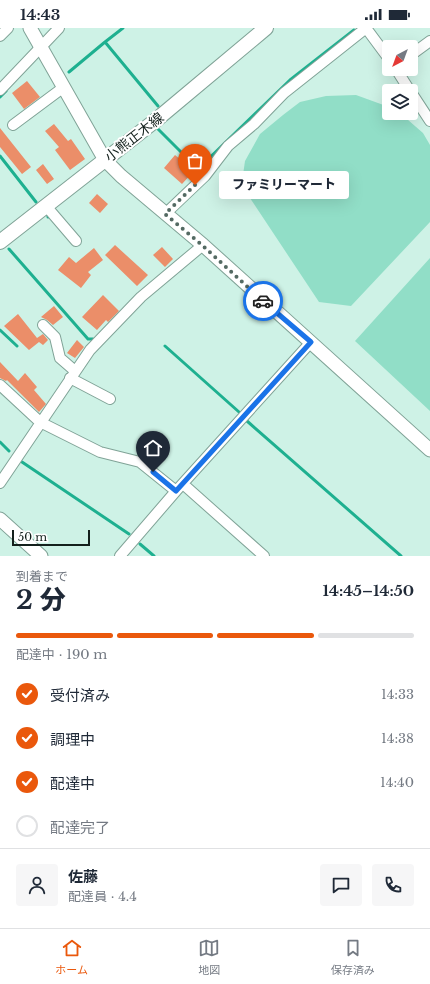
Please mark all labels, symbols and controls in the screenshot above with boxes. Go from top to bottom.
text: 14:43 [20,5,60,24]
north arrow [382,40,418,76]
map controls [382,40,418,120]
button: layers [382,84,418,120]
street label: 小熊正木線 [101,108,167,166]
pin [178,144,212,185]
icon: bag [184,150,206,172]
callout: ファミリーマート [219,171,349,199]
text: ファミリーマート [232,176,336,193]
courier [243,281,283,321]
icon: car [252,290,274,312]
pin [136,431,170,472]
icon: home [142,437,164,459]
scale bar [12,528,90,547]
text: 50 m [18,530,47,544]
text: 到着まで [16,568,68,585]
text: 14:45–14:50 [322,581,414,600]
text: 2 分 [16,584,66,616]
text: 配達中 · 190 m [16,646,107,663]
icon: check [16,683,38,705]
text: 受付済み [50,686,110,705]
text: 14:33 [381,686,414,703]
icon: check [16,727,38,749]
text: 調理中 [50,730,95,749]
text: 14:38 [381,730,414,747]
icon: check [16,771,38,793]
text: 配達中 [50,774,95,793]
text: 14:40 [380,774,414,791]
text: 配達完了 [50,818,110,837]
button: person [16,864,58,906]
button: chat [320,864,362,906]
button: phone [372,864,414,906]
text: 佐藤 [68,867,98,886]
text: 配達員 · 4.4 [68,888,137,905]
tab: ホーム [55,937,88,977]
tab: 地図 [198,937,220,977]
tab: 保存済み [331,937,375,977]

